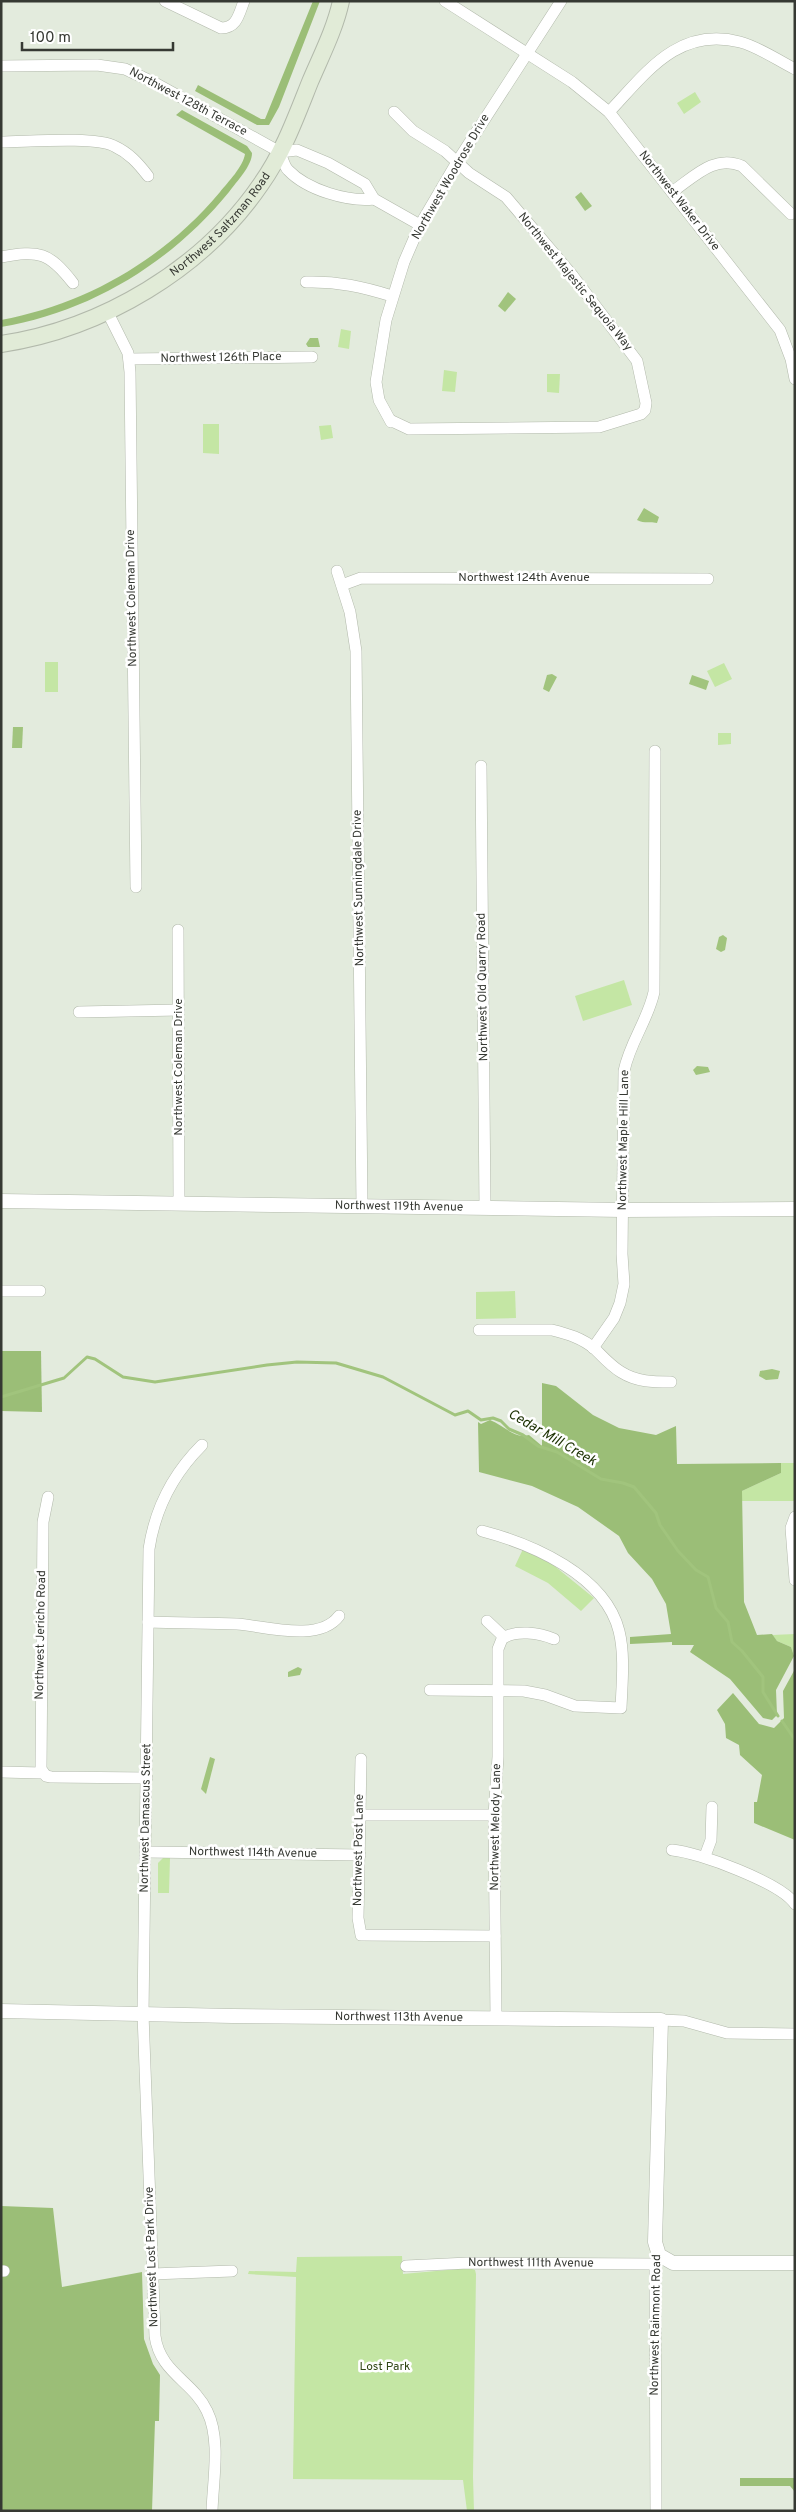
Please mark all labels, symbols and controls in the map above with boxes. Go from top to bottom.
scale bar [22,20,174,52]
text: 100 m [30,29,71,48]
street label: Northwest 128th Terrace [126,64,250,140]
street label: Northwest Woodrose Drive [408,111,494,243]
street label: Northwest Waker Drive [635,148,723,254]
street label: Northwest Saltzman Road [167,169,275,281]
street label: Northwest Majestic Sequoia Way [514,209,636,355]
street label: Northwest 126th Place [160,349,282,367]
street label: Northwest Coleman Drive [123,529,141,667]
street label: Northwest 124th Avenue [458,570,590,586]
street label: Northwest Sunningdale Drive [350,809,368,967]
street label: Northwest Old Quarry Road [474,913,492,1061]
street label: Northwest Coleman Drive [171,998,187,1136]
street label: Northwest Maple Hill Lane [615,1070,633,1210]
street label: Northwest 119th Avenue [335,1198,463,1216]
water label: Cedar Mill Creek [505,1406,600,1471]
street label: Northwest Jericho Road [32,1570,50,1700]
street label: Northwest Damascus Street [137,1743,155,1893]
street label: Northwest Melody Lane [487,1763,505,1891]
street label: Northwest Post Lane [350,1794,368,1906]
street label: Northwest 114th Avenue [189,1844,317,1862]
street label: Northwest 113th Avenue [335,2009,463,2026]
street label: Northwest Lost Park Drive [142,2186,162,2328]
street label: Northwest Rainmont Road [647,2254,665,2396]
street label: Northwest 111th Avenue [468,2255,594,2272]
park label: Lost Park [360,2359,410,2375]

